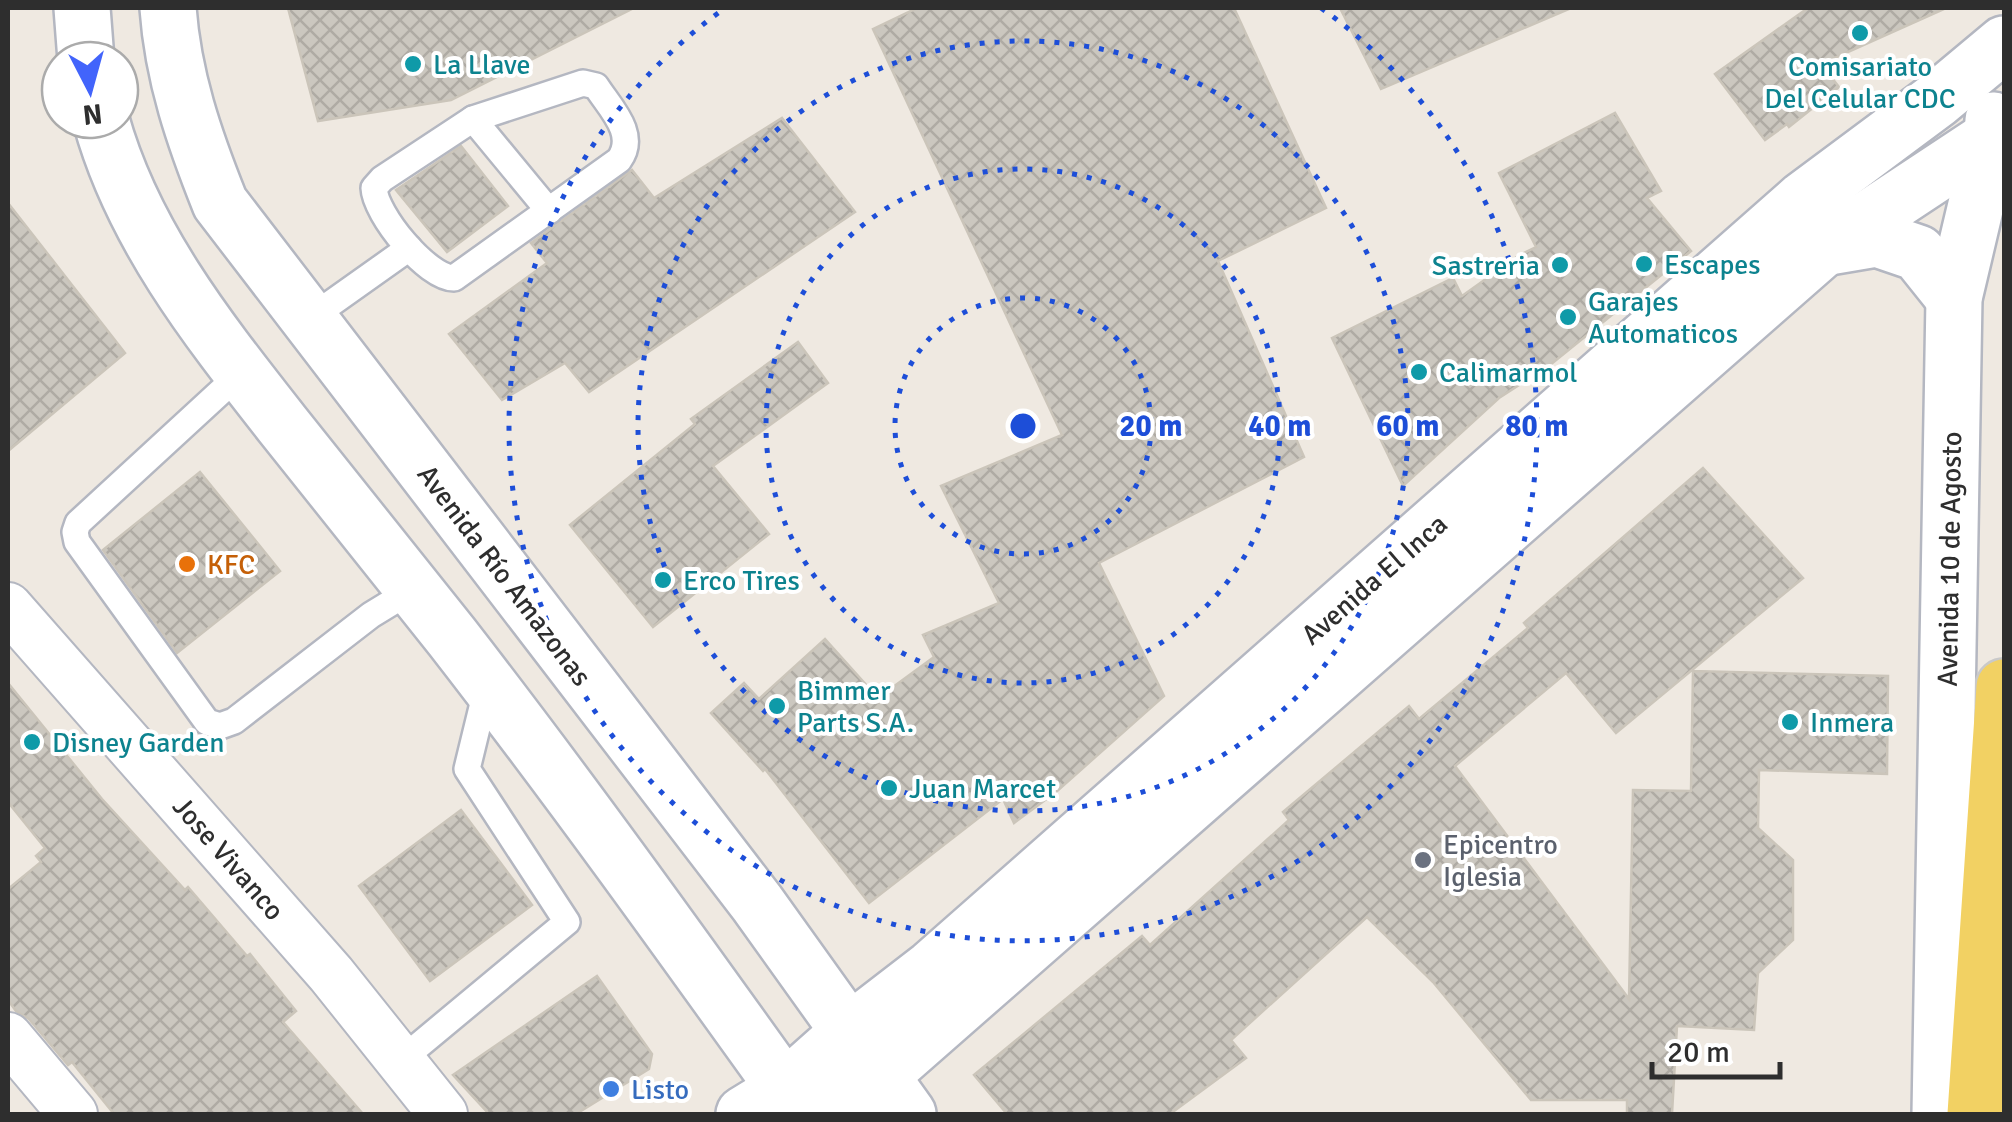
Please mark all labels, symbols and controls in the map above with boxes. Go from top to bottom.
marker: Comisariato Del Celular CDC [1849,22,1871,44]
north arrow [40,40,140,140]
place label: La Llave [433,48,530,82]
place label: Comisariato Del Celular CDC [1764,50,1956,116]
marker: La Llave [402,53,424,75]
text: N [81,96,104,132]
place label: Escapes [1664,248,1761,282]
place label: Sastreria [1432,249,1540,283]
marker: Escapes [1633,253,1655,275]
marker: Sastreria [1549,254,1571,276]
place label: Garajes Automaticos [1588,285,1738,351]
marker: Garajes Automaticos [1557,306,1579,328]
place label: Calimarmol [1439,356,1578,390]
marker: Calimarmol [1408,361,1430,383]
centre of rings [1005,408,1041,444]
text: 20 m [1119,408,1183,445]
text: 40 m [1248,408,1312,445]
text: 60 m [1376,408,1440,445]
text: 80 m [1505,408,1569,445]
street label: Avenida 10 de Agosto [1931,431,1969,687]
street label: Avenida Río Amazonas [410,458,598,693]
street label: Avenida El Inca [1295,507,1455,652]
place label: KFC [207,548,255,582]
marker: KFC [176,553,198,575]
place label: Erco Tires [683,564,800,598]
marker: Erco Tires [652,569,674,591]
place label: Bimmer Parts S.A. [797,674,914,740]
marker: Bimmer Parts S.A. [766,695,788,717]
place label: Inmera [1810,706,1894,740]
marker: Inmera [1779,711,1801,733]
place label: Disney Garden [52,726,225,760]
marker: Disney Garden [21,731,43,753]
place label: Juan Marcet [909,772,1056,806]
marker: Juan Marcet [878,777,900,799]
street label: Jose Vivanco [165,790,291,927]
place label: Epicentro Iglesia [1443,828,1558,894]
marker: Epicentro Iglesia [1412,849,1434,871]
scale bar [1652,1017,1780,1079]
text: 20 m [1667,1034,1730,1071]
place label: Listo [631,1073,689,1107]
marker: Listo [600,1078,622,1100]

